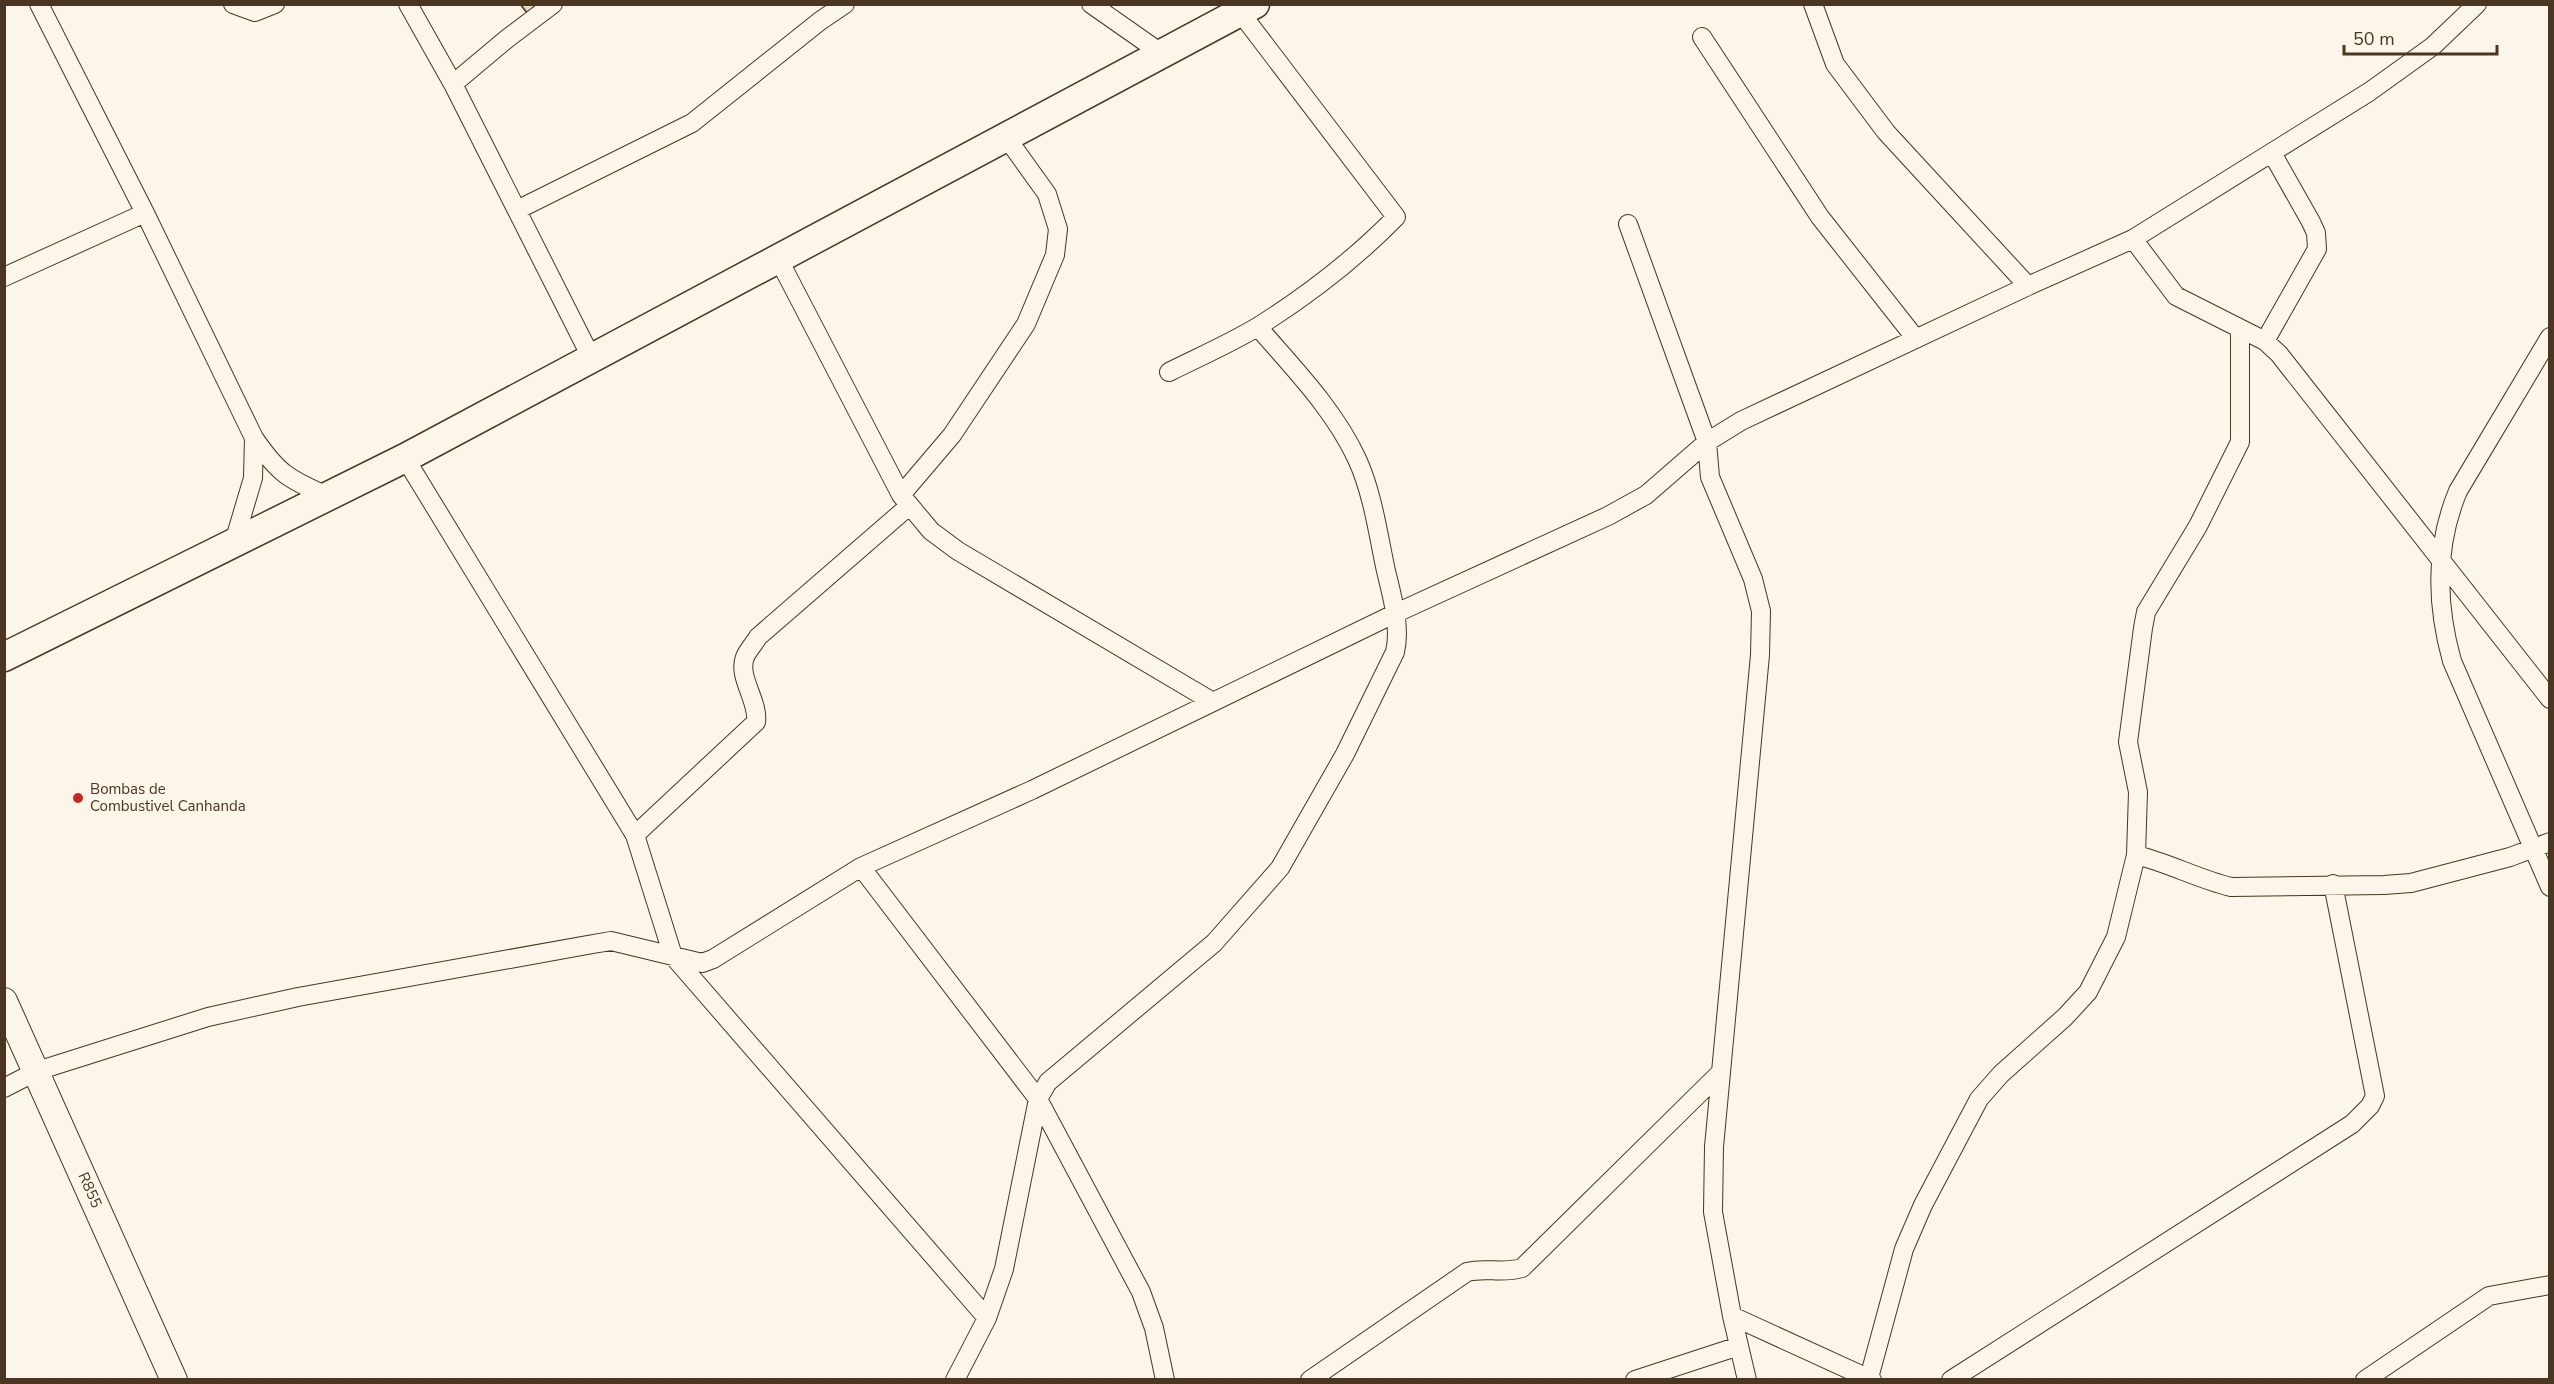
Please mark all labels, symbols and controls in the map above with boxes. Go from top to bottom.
scale bar [2344,18,2497,56]
text: 50 m [2353,27,2395,51]
place label: Bombas de Combustivel Canhanda [90,779,246,816]
marker: Bombas de Combustivel Canhanda [71,791,85,805]
street label: R855 [73,1169,107,1211]

